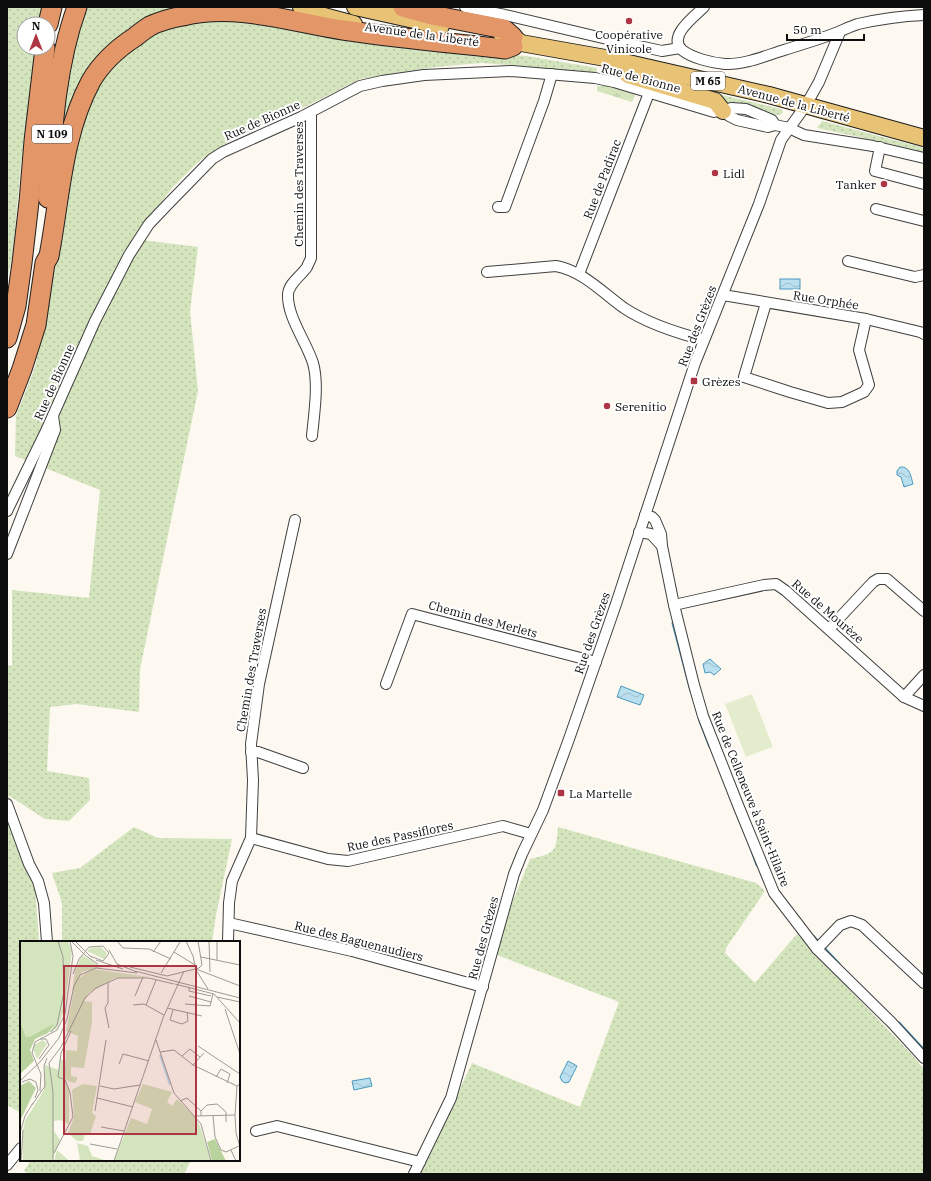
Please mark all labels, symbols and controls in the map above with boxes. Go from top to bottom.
north arrow [16,16,56,56]
marker: Coopérative Vinicole [624,16,634,26]
scale bar [787,16,864,42]
text: N [32,19,41,33]
street label: Avenue de la Liberté [364,19,480,49]
text: 50 m [793,22,822,37]
place label: Coopérative Vinicole [595,27,663,56]
street label: Rue de Bionne [600,60,682,96]
road number: M 65 [691,72,725,90]
street label: Avenue de la Liberté [736,81,852,125]
street label: Rue de Bionne [222,97,302,143]
street label: Chemin des Traverses [291,121,306,247]
road number: N 109 [32,125,72,143]
street label: Rue de Padirac [580,137,624,221]
place label: Lidl [723,166,745,181]
marker: Lidl [710,168,720,178]
place label: Tanker [836,177,877,192]
marker: Tanker [879,179,889,189]
street label: Rue des Grèzes [675,283,719,369]
street label: Rue Orphée [792,287,860,313]
street label: Rue de Bionne [31,342,77,422]
place label: Grèzes [702,374,741,389]
marker: Grèzes [689,376,699,386]
place label: Serenitio [615,399,667,414]
marker: Serenitio [602,401,612,411]
street label: Rue de Mourèze [789,576,867,646]
street label: Rue des Grèzes [571,590,613,676]
street label: Chemin des Merlets [427,597,539,641]
street label: Chemin des Traverses [233,607,269,733]
street label: Rue de Celleneuve à Saint-Hilaire [709,709,793,889]
place label: La Martelle [569,786,632,801]
marker: La Martelle [556,788,566,798]
street label: Rue des Passiflores [345,817,455,855]
street label: Rue des Grèzes [465,895,501,981]
street label: Rue des Baguenaudiers [293,918,425,964]
inset map [20,941,240,1161]

